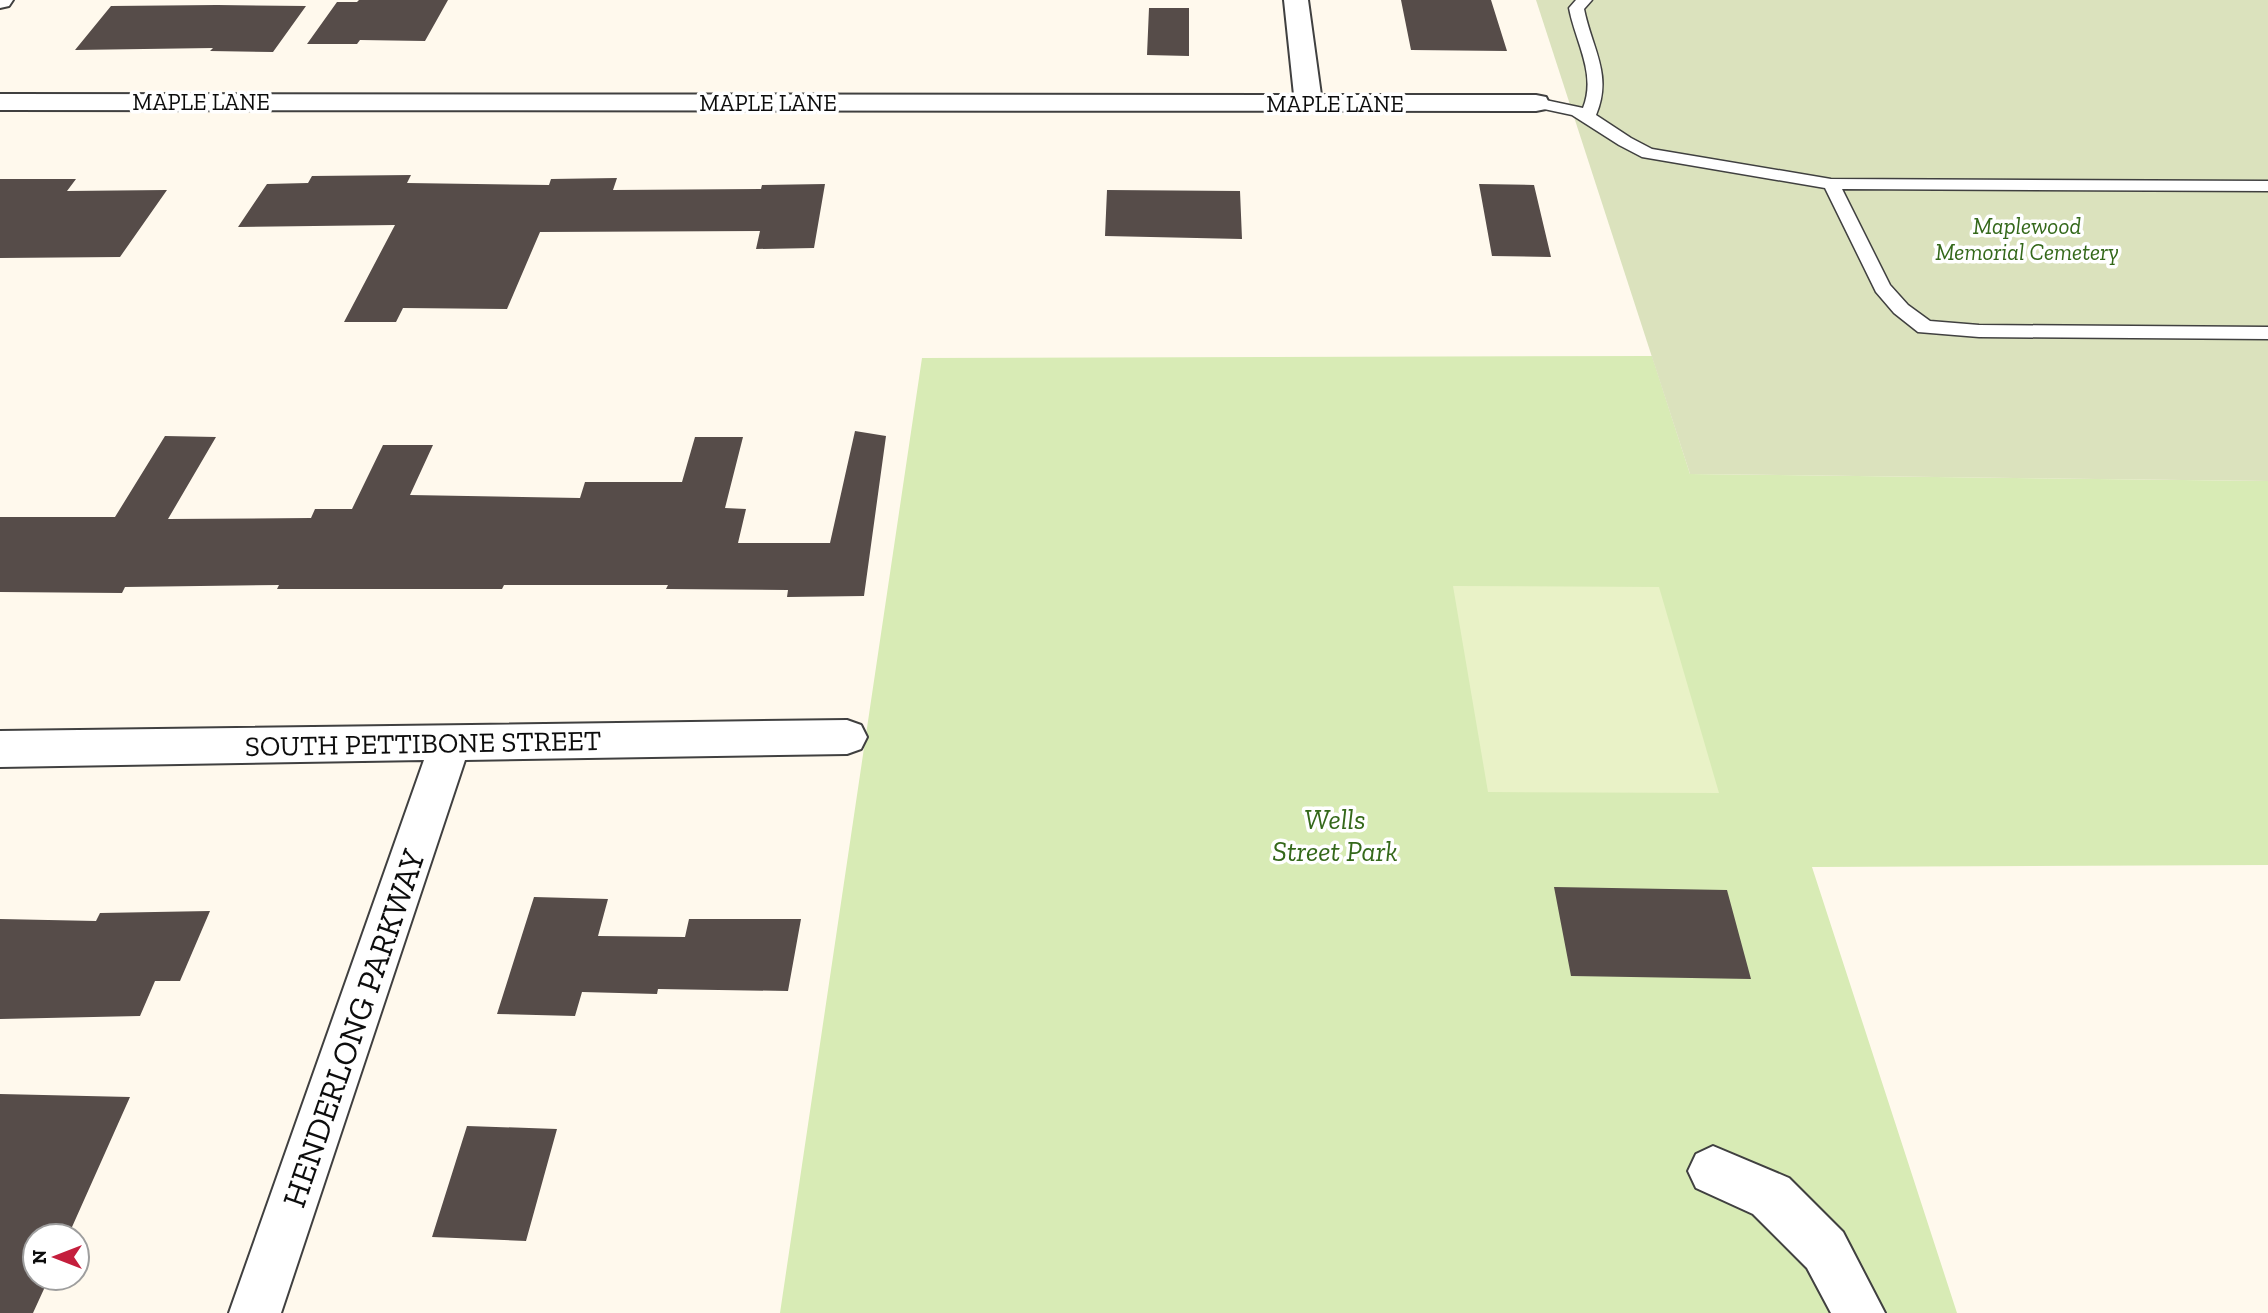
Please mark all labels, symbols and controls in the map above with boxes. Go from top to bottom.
street label: MAPLE LANE [132,88,270,116]
street label: MAPLE LANE [699,89,837,117]
street label: MAPLE LANE [1266,90,1404,118]
park label: Maplewood Memorial Cemetery [1935,212,2119,266]
street label: SOUTH PETTIBONE STREET [245,724,601,763]
park label: Wells Street Park [1272,803,1398,868]
street label: HENDERLONG PARKWAY [274,844,433,1212]
north arrow [21,1222,91,1292]
text: N [28,1250,51,1264]

